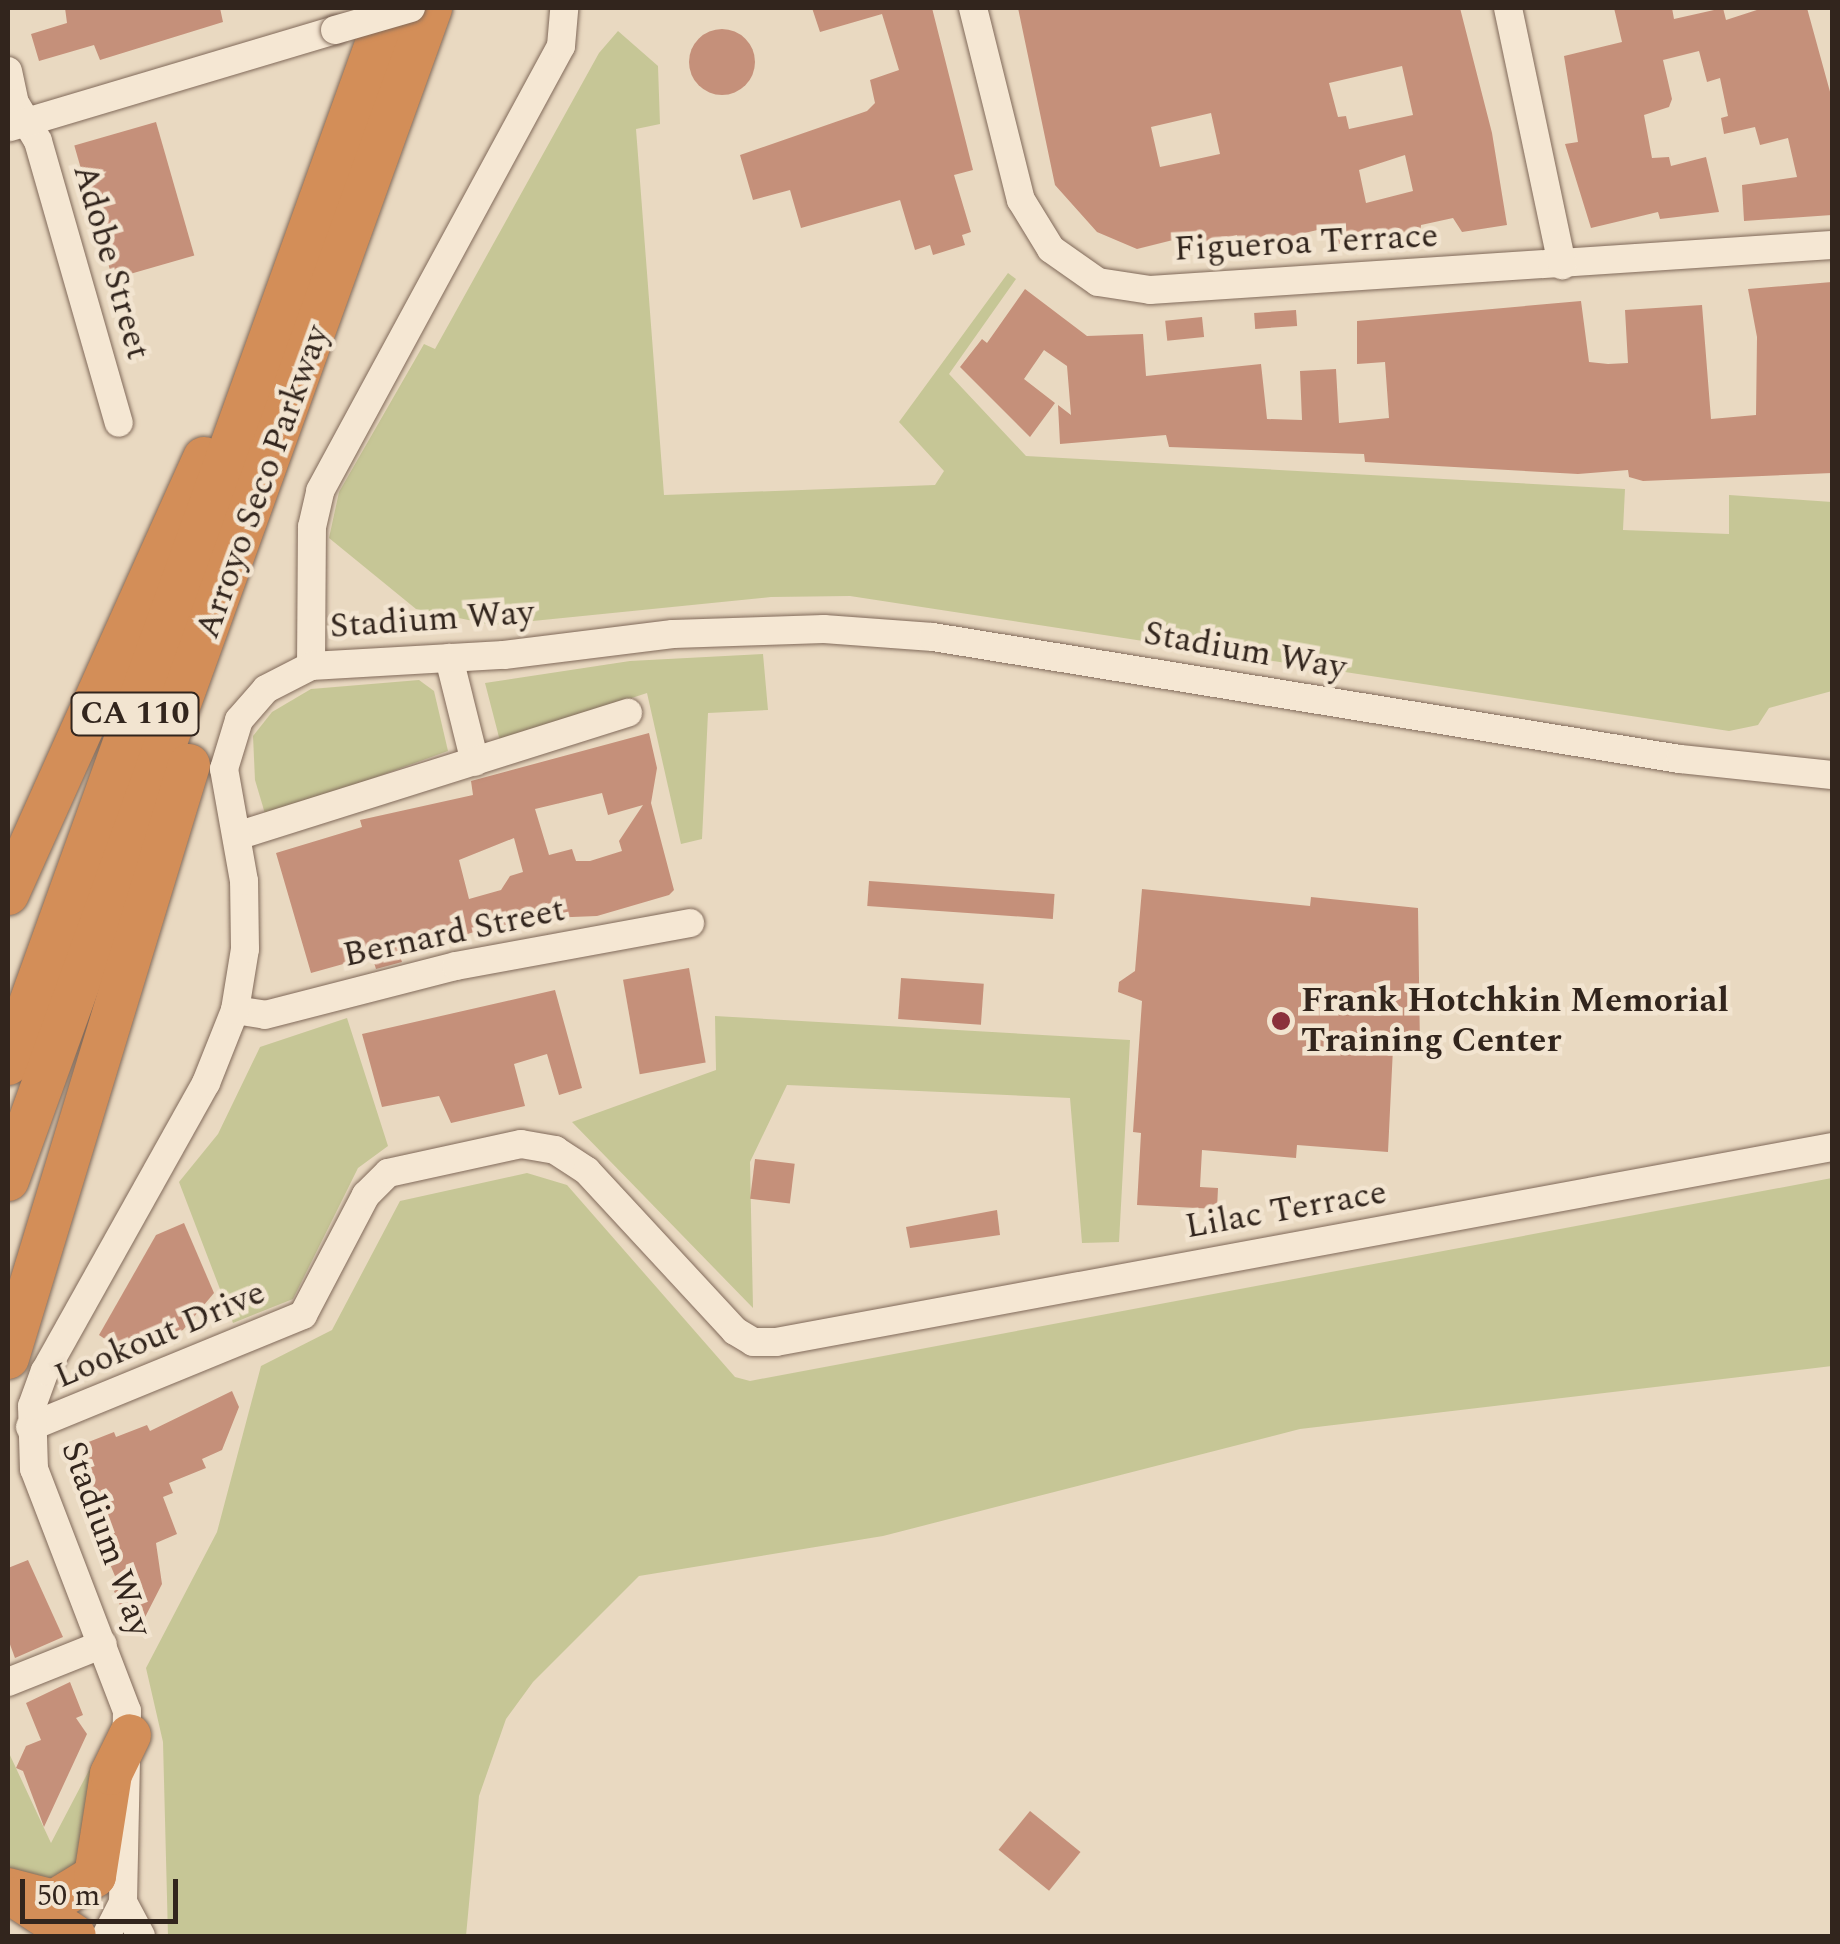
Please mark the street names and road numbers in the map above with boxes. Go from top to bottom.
street label: Adobe Street [63,160,159,364]
street label: Figueroa Terrace [1173,215,1439,271]
street label: Arroyo Seco Parkway [187,320,339,644]
street label: Stadium Way [328,592,536,648]
street label: Stadium Way [1140,613,1350,689]
road number: CA 110 [70,687,200,741]
street label: Bernard Street [339,889,569,977]
street label: Lilac Terrace [1182,1172,1390,1248]
street label: Lookout Drive [49,1272,271,1398]
street label: Stadium Way [51,1436,161,1642]

